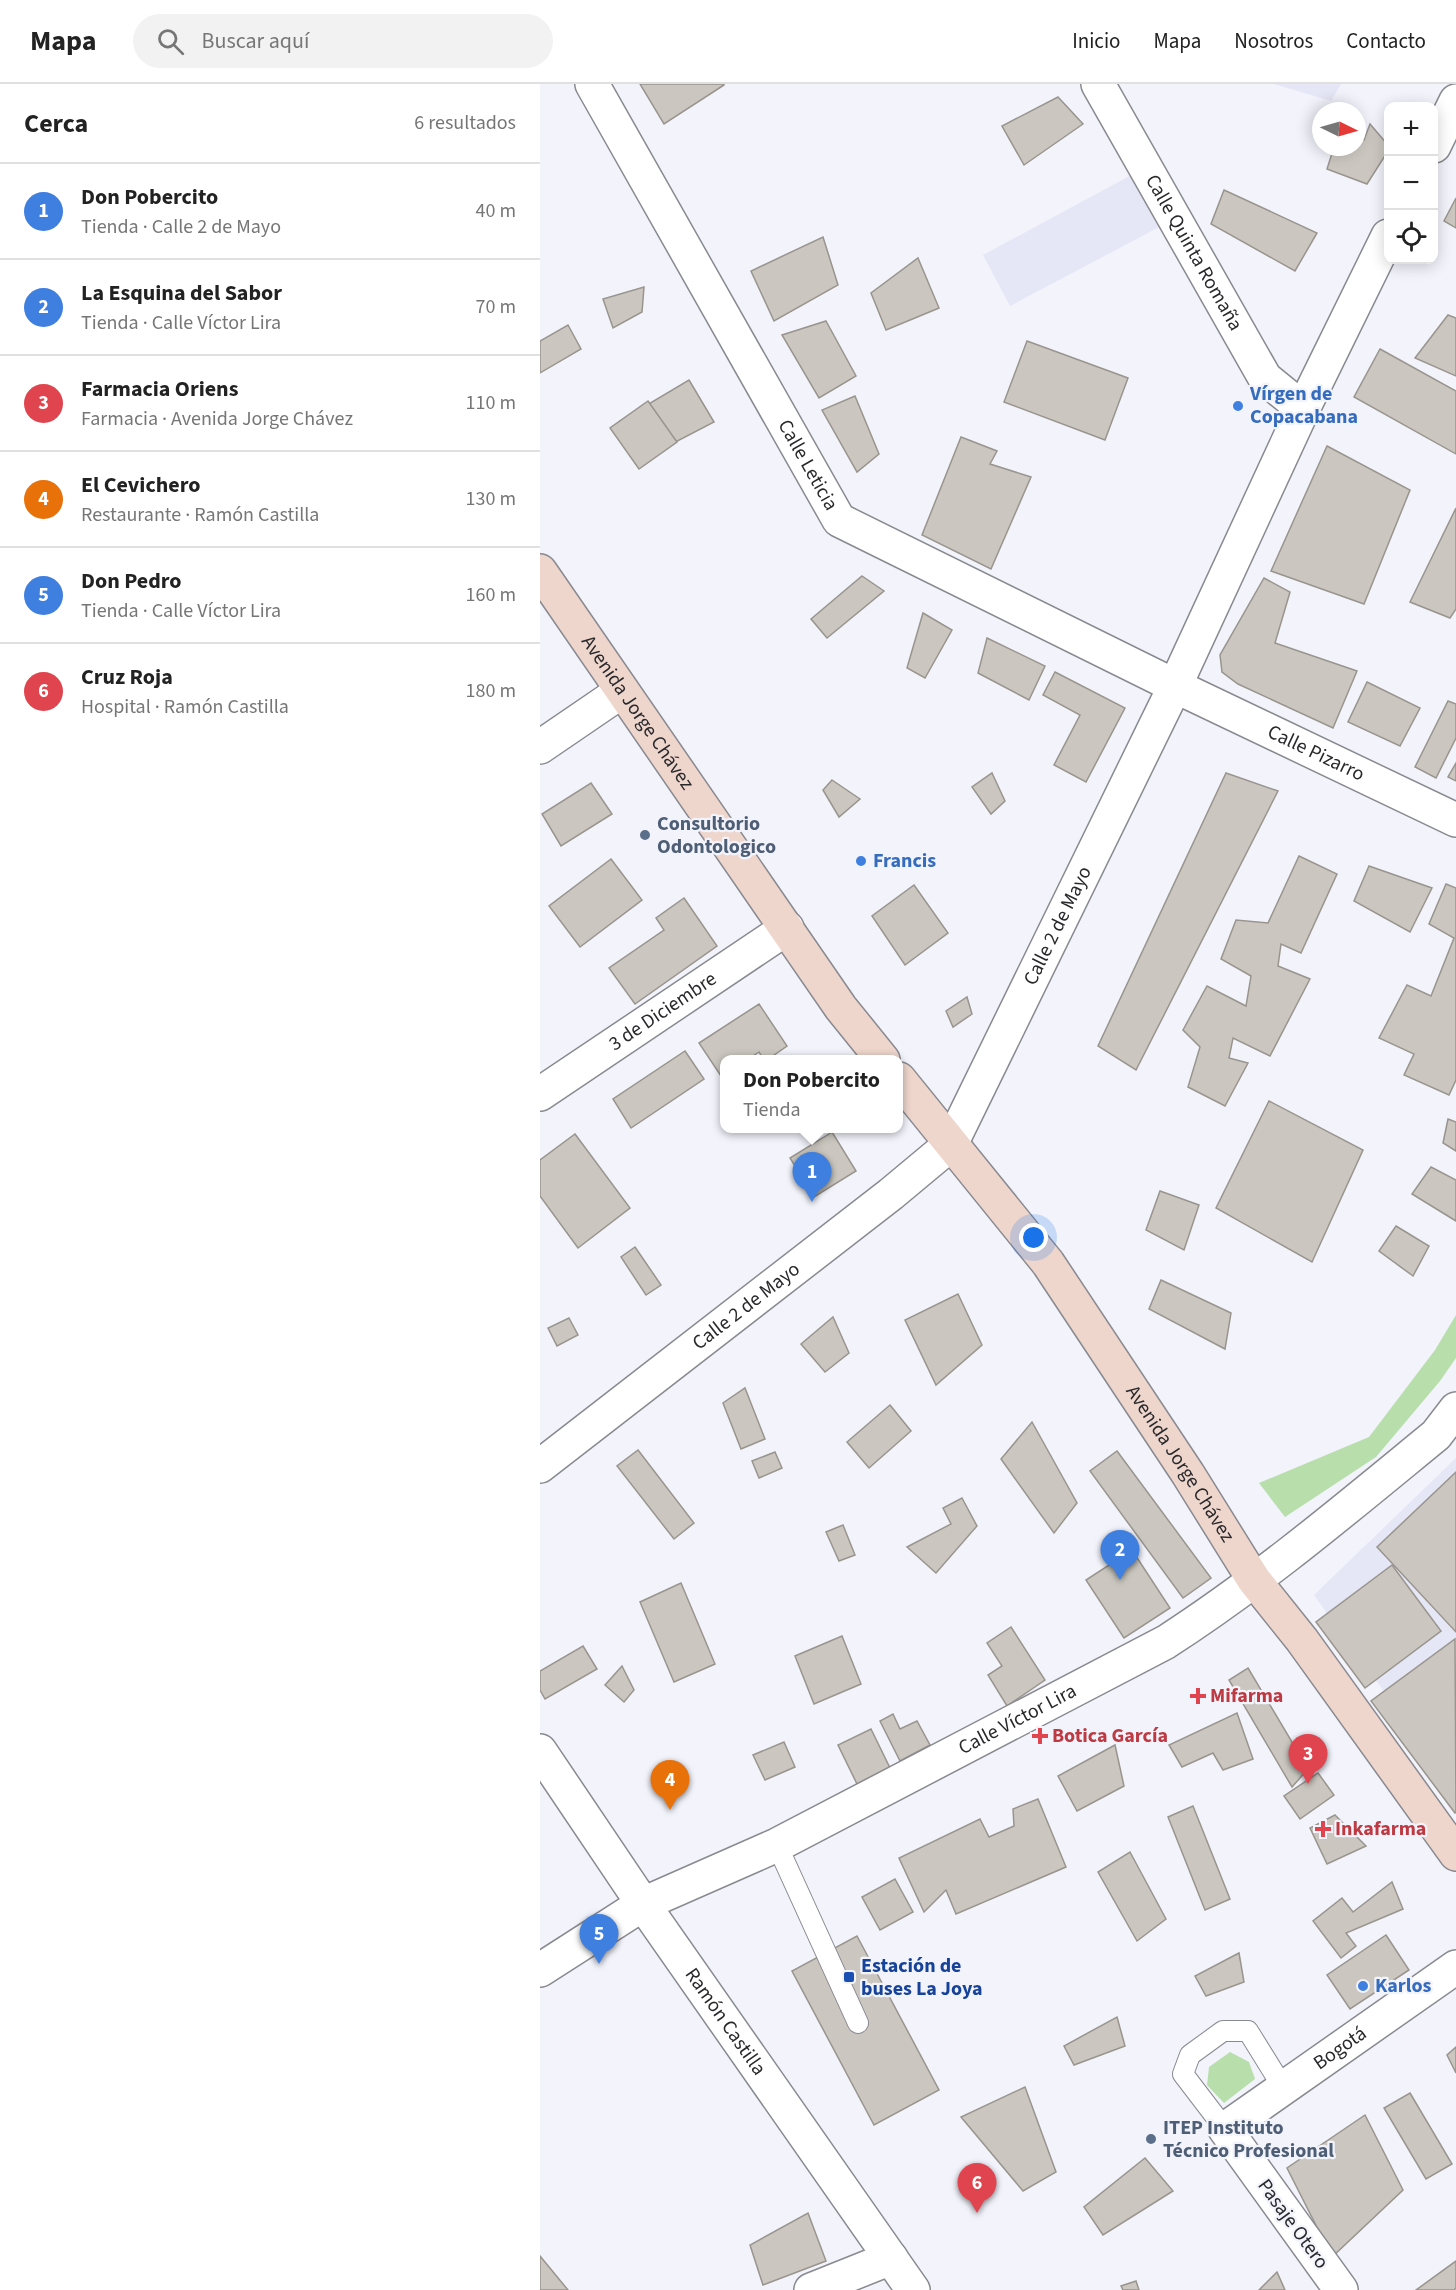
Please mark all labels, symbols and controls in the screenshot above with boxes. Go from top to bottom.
search box [133,14,553,68]
text: Mapa [30,21,97,61]
icon: search [154,25,187,58]
text: Buscar aquí [202,25,309,57]
text: Inicio [1072,26,1120,56]
text: Mapa [1153,26,1201,56]
text: Nosotros [1234,26,1313,56]
text: Contacto [1346,26,1426,56]
north arrow [1312,102,1366,156]
map controls [1384,102,1438,264]
button: + [1384,102,1438,156]
text: Cerca [24,105,88,142]
text: 6 resultados [414,109,516,137]
button: − [1384,156,1438,210]
street label: Calle Quinta Romaña [1138,169,1249,336]
text: Don Pobercito [81,181,218,213]
text: 1 [38,197,49,225]
text: 40 m [476,197,516,225]
button: locate [1384,210,1438,264]
text: Tienda · Calle 2 de Mayo [81,213,281,241]
text: La Esquina del Sabor [81,277,282,309]
text: 2 [38,293,49,321]
text: 70 m [476,293,516,321]
text: Tienda · Calle Víctor Lira [81,309,281,337]
text: Farmacia Oriens [81,373,238,405]
place label: Vírgen de Copacabana [1249,380,1358,431]
text: 3 [38,389,49,417]
text: 110 m [466,389,516,417]
marker: Vírgen de Copacabana [1231,399,1245,413]
text: Farmacia · Avenida Jorge Chávez [81,405,353,433]
street label: Calle Leticia [771,414,845,516]
text: El Cevichero [81,469,200,501]
text: 4 [38,485,49,513]
text: 130 m [466,485,516,513]
text: Restaurante · Ramón Castilla [81,501,319,529]
text: Don Pedro [81,565,182,597]
text: 5 [38,581,49,609]
text: 160 m [466,581,516,609]
text: Tienda · Calle Víctor Lira [81,597,281,625]
street label: Avenida Jorge Chávez [574,630,701,796]
text: Cruz Roja [81,661,173,693]
text: 6 [38,677,49,705]
text: 180 m [466,677,516,705]
text: Hospital · Ramón Castilla [81,693,289,721]
street label: Calle Pizarro [1263,718,1369,788]
place label: Consultorio Odontologico [657,810,776,861]
marker: Consultorio Odontologico [638,828,652,842]
place label: Francis [873,847,936,875]
marker: Francis [854,854,868,868]
street label: Calle 2 de Mayo [1017,862,1099,990]
street label: 3 de Diciembre [603,965,722,1058]
popup [720,1055,903,1133]
text: Don Pobercito [743,1064,880,1096]
text: Tienda [743,1096,801,1124]
pin: 1 [792,1152,832,1202]
your location [1019,1223,1048,1252]
street label: Calle 2 de Mayo [687,1255,806,1357]
street label: Avenida Jorge Chávez [1119,1380,1241,1548]
pin: 2 [1100,1530,1140,1580]
street label: Calle Víctor Lira [954,1677,1081,1762]
place label: Mifarma [1210,1682,1283,1710]
marker: Mifarma [1191,1689,1205,1703]
place label: Botica García [1052,1722,1168,1750]
marker: Botica García [1033,1729,1047,1743]
pin: 3 [1288,1734,1328,1784]
pin: 4 [650,1760,690,1810]
place label: Inkafarma [1335,1815,1426,1843]
marker: Inkafarma [1316,1822,1330,1836]
pin: 5 [580,1914,618,1964]
place label: Estación de buses La Joya [861,1952,982,2003]
street label: Ramón Castilla [678,1962,773,2081]
marker: Estación de buses La Joya [842,1970,856,1984]
place label: Karlos [1375,1972,1432,2000]
marker: Karlos [1356,1979,1370,1993]
street label: Bogotá [1308,2020,1372,2077]
place label: ITEP Instituto Técnico Profesional [1163,2114,1334,2165]
marker: ITEP Instituto Técnico Profesional [1144,2132,1158,2146]
pin: 6 [958,2164,996,2213]
street label: Pasaje Otero [1251,2173,1335,2275]

